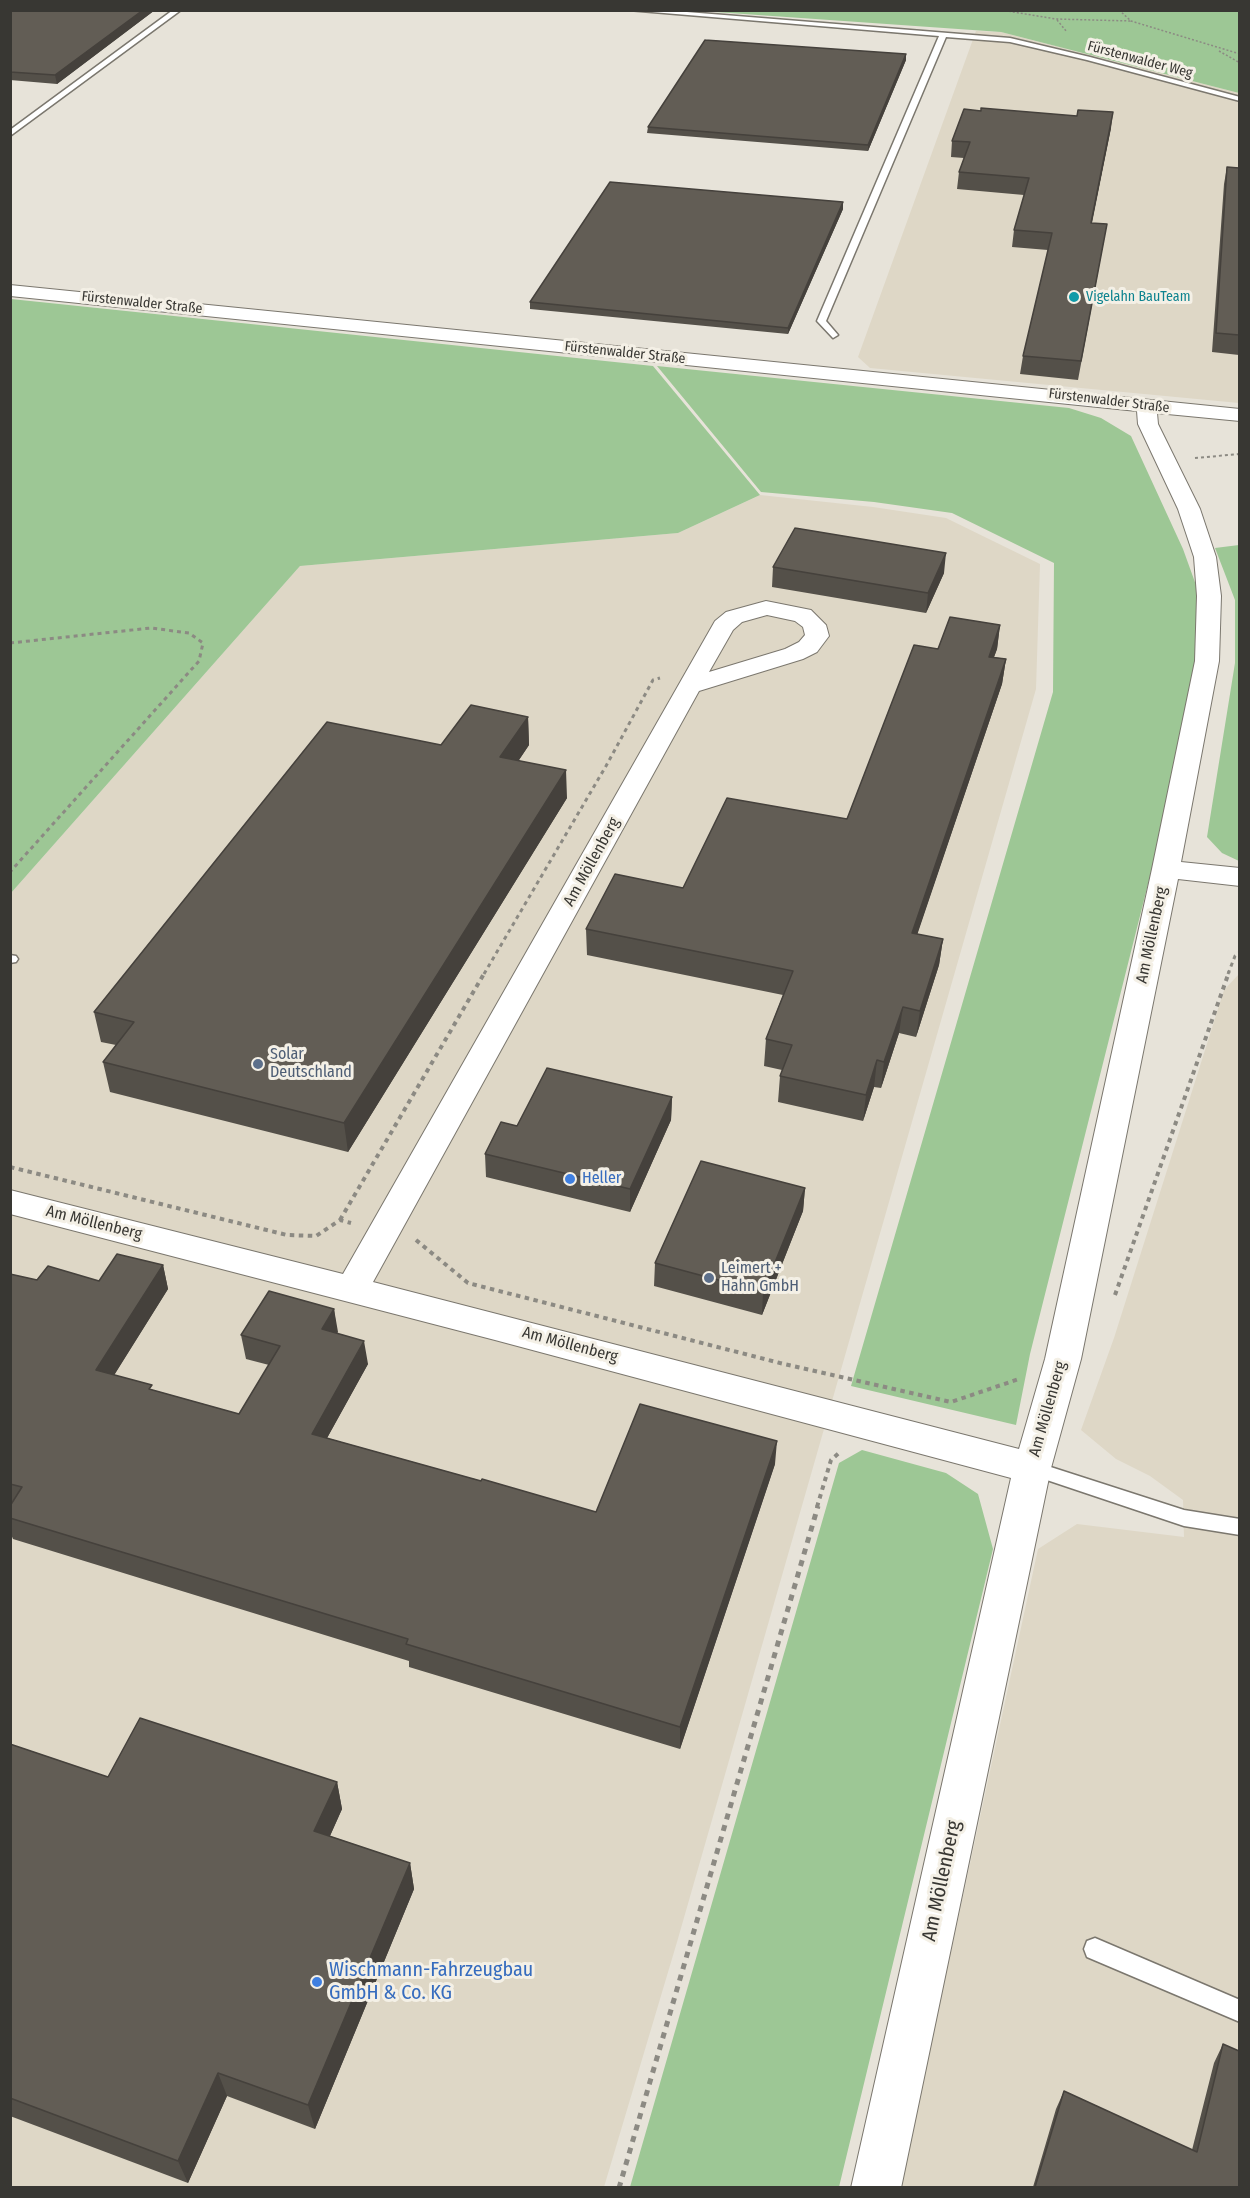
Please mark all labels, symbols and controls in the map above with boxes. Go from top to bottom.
street label: Fürstenwalder Weg [1086,38,1194,82]
street label: Fürstenwalder Straße [81,288,203,318]
place label: Vigelahn BauTeam [1086,289,1190,305]
marker: Vigelahn BauTeam [1067,290,1081,304]
street label: Fürstenwalder Straße [564,338,686,368]
street label: Fürstenwalder Straße [1048,385,1170,417]
street label: Am Möllenberg [560,814,624,910]
street label: Am Möllenberg [1132,885,1172,985]
place label: Solar Deutschland [270,1045,352,1083]
marker: Solar Deutschland [251,1057,265,1071]
place label: Heller [582,1169,621,1189]
marker: Heller [563,1172,577,1186]
street label: Am Möllenberg [44,1202,144,1244]
place label: Leimert + Hahn GmbH [721,1259,799,1297]
marker: Leimert + Hahn GmbH [702,1271,716,1285]
street label: Am Möllenberg [520,1323,620,1367]
street label: Am Möllenberg [1025,1359,1071,1459]
street label: Am Möllenberg [917,1818,967,1944]
place label: Wischmann-Fahrzeugbau GmbH & Co. KG [329,1958,533,2005]
marker: Wischmann-Fahrzeugbau GmbH & Co. KG [310,1975,324,1989]

